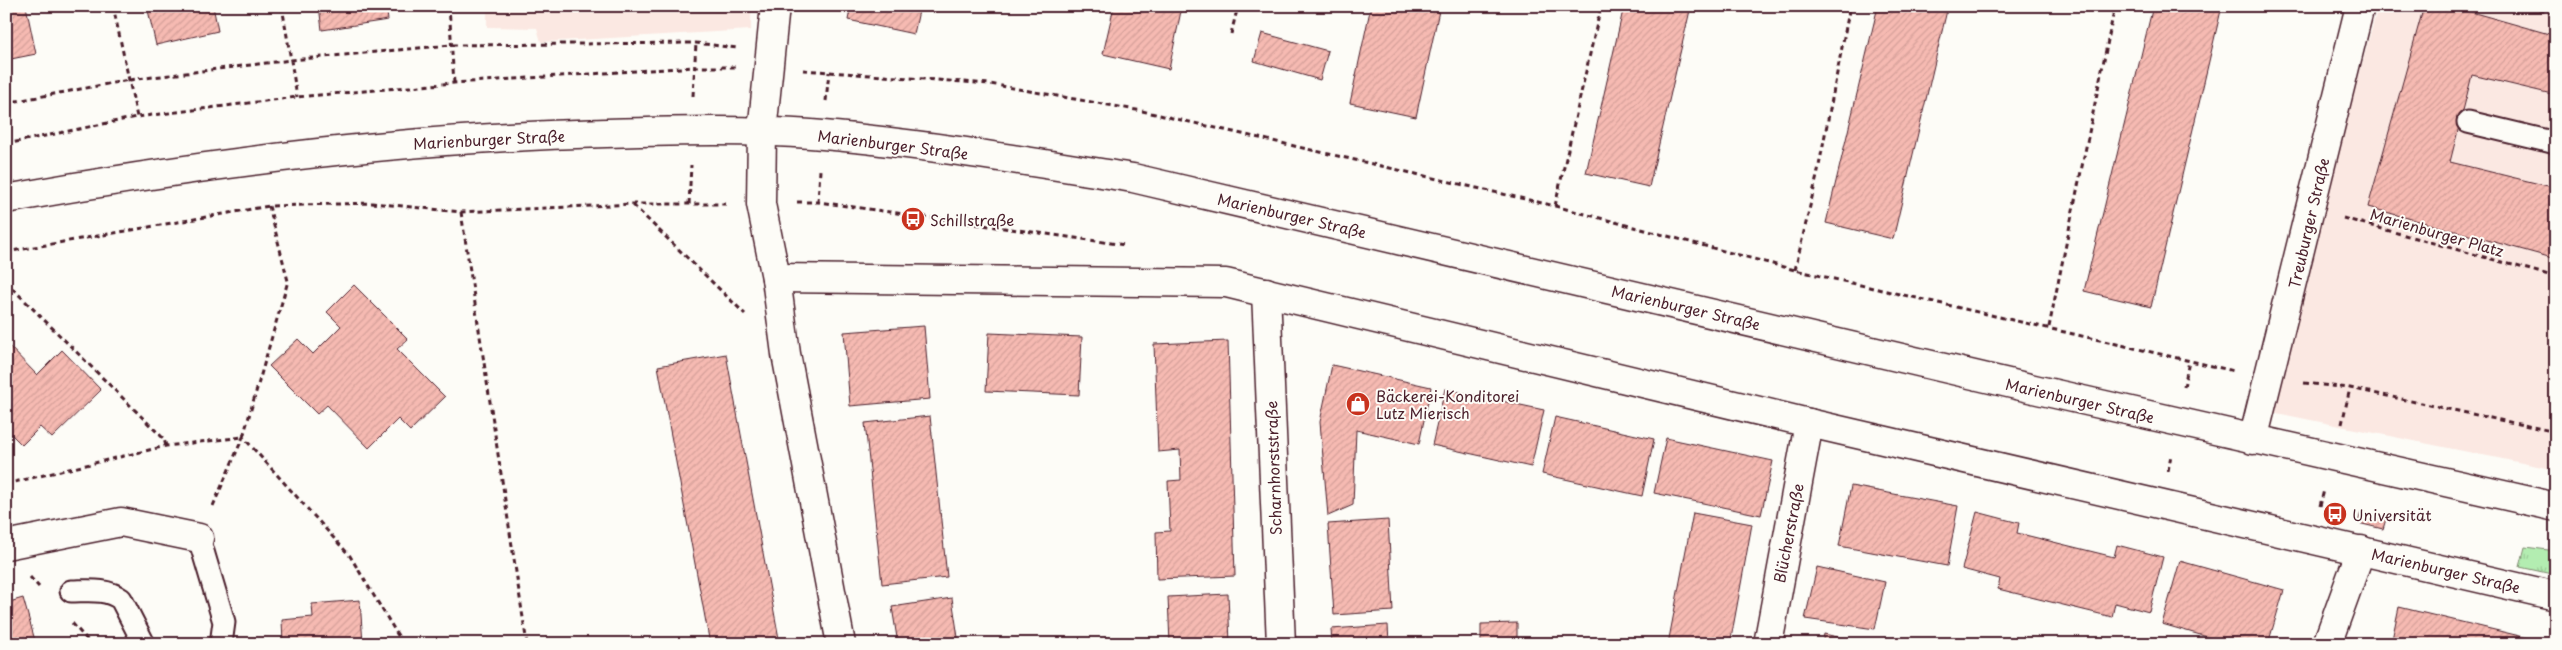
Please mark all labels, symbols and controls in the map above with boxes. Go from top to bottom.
street label: Marienburger Straße [816,123,970,165]
street label: Marienburger Straße [413,124,565,154]
street label: Treuburger Straße [2282,155,2334,291]
street label: Marienburger Straße [1215,187,1369,243]
street label: Marienburger Platz [2367,202,2507,262]
bus stop icon: Schillstraße [900,206,926,232]
place label: Schillstraße [930,208,1014,231]
street label: Marienburger Straße [1609,279,1763,335]
street label: Marienburger Straße [2003,372,2157,428]
place label: Bäckerei-Konditorei Lutz Mierisch [1376,384,1519,424]
shop icon: Bäckerei-Konditorei Lutz Mierisch [1345,391,1371,417]
street label: Scharnhorststraße [1259,400,1287,536]
street label: Blücherstraße [1767,481,1809,585]
bus stop icon: Universität [2322,501,2348,527]
place label: Universität [2352,503,2432,526]
street label: Marienburger Straße [2369,542,2523,598]

